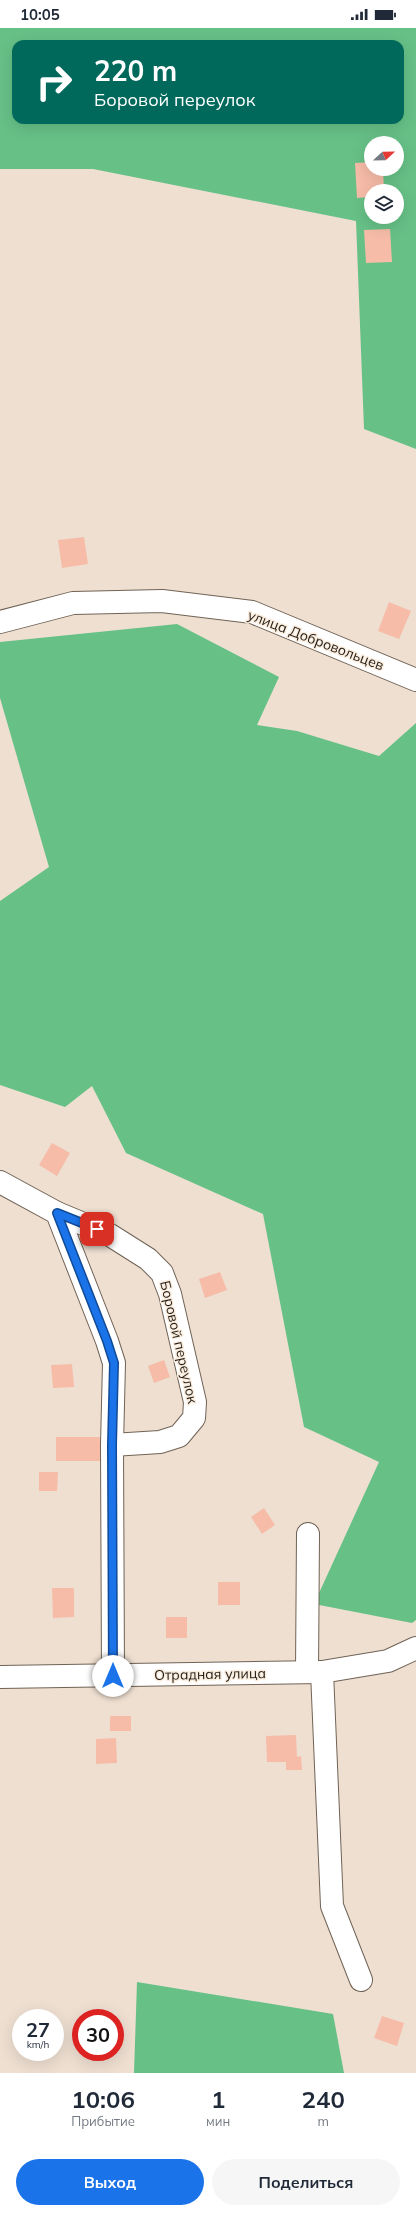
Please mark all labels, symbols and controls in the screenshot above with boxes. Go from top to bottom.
text: 10:05 [20,5,60,24]
text: 220 m [94,53,177,88]
icon: right [28,56,80,108]
text: Боровой переулок [94,88,255,111]
north arrow [364,136,404,176]
map controls [364,136,404,224]
button: layers [364,184,404,224]
street label: улица Добровольцев [245,606,387,674]
pin [80,1212,114,1246]
icon: arrive [86,1218,108,1240]
street label: Боровой переулок [156,1279,202,1406]
position arrow [92,1655,134,1697]
street label: Отрадная улица [154,1664,266,1684]
speed limit sign: 30 [72,2009,124,2061]
text: 27 [26,2017,50,2042]
text: km/h [27,2038,49,2051]
text: 10:06 [71,2084,135,2114]
text: 1 [211,2084,225,2114]
text: 240 [302,2084,345,2114]
text: Прибытие [71,2113,135,2129]
text: мин [206,2113,230,2129]
text: m [317,2113,329,2129]
button: Выход [16,2159,204,2205]
button: Поделиться [212,2159,400,2205]

